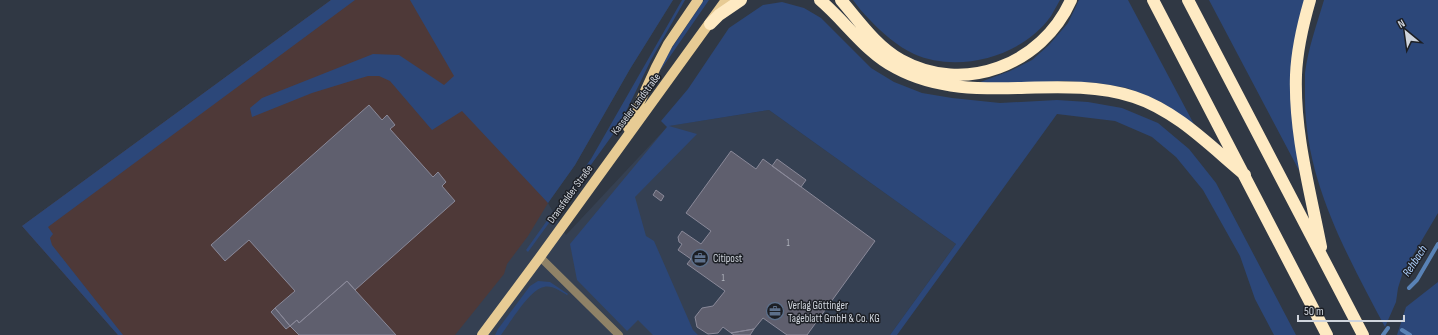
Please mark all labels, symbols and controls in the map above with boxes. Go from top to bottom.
north arrow [1386,12,1426,52]
text: N [1396,17,1407,31]
street label: Kasseler Landstraße [609,71,663,137]
street label: Dransfelder Straße [544,162,596,226]
house number: 1 [786,238,790,249]
water label: Rehbach [1399,242,1431,280]
office icon: Citipost [690,248,710,268]
place label: Citipost [713,252,743,265]
house number: 1 [721,273,725,284]
scale bar [1298,297,1404,323]
place label: Verlag Göttinger Tageblatt GmbH & Co. KG [788,299,880,325]
office icon: Verlag Göttinger Tageblatt GmbH & Co. KG [765,301,785,321]
text: 50 m [1304,304,1324,319]

